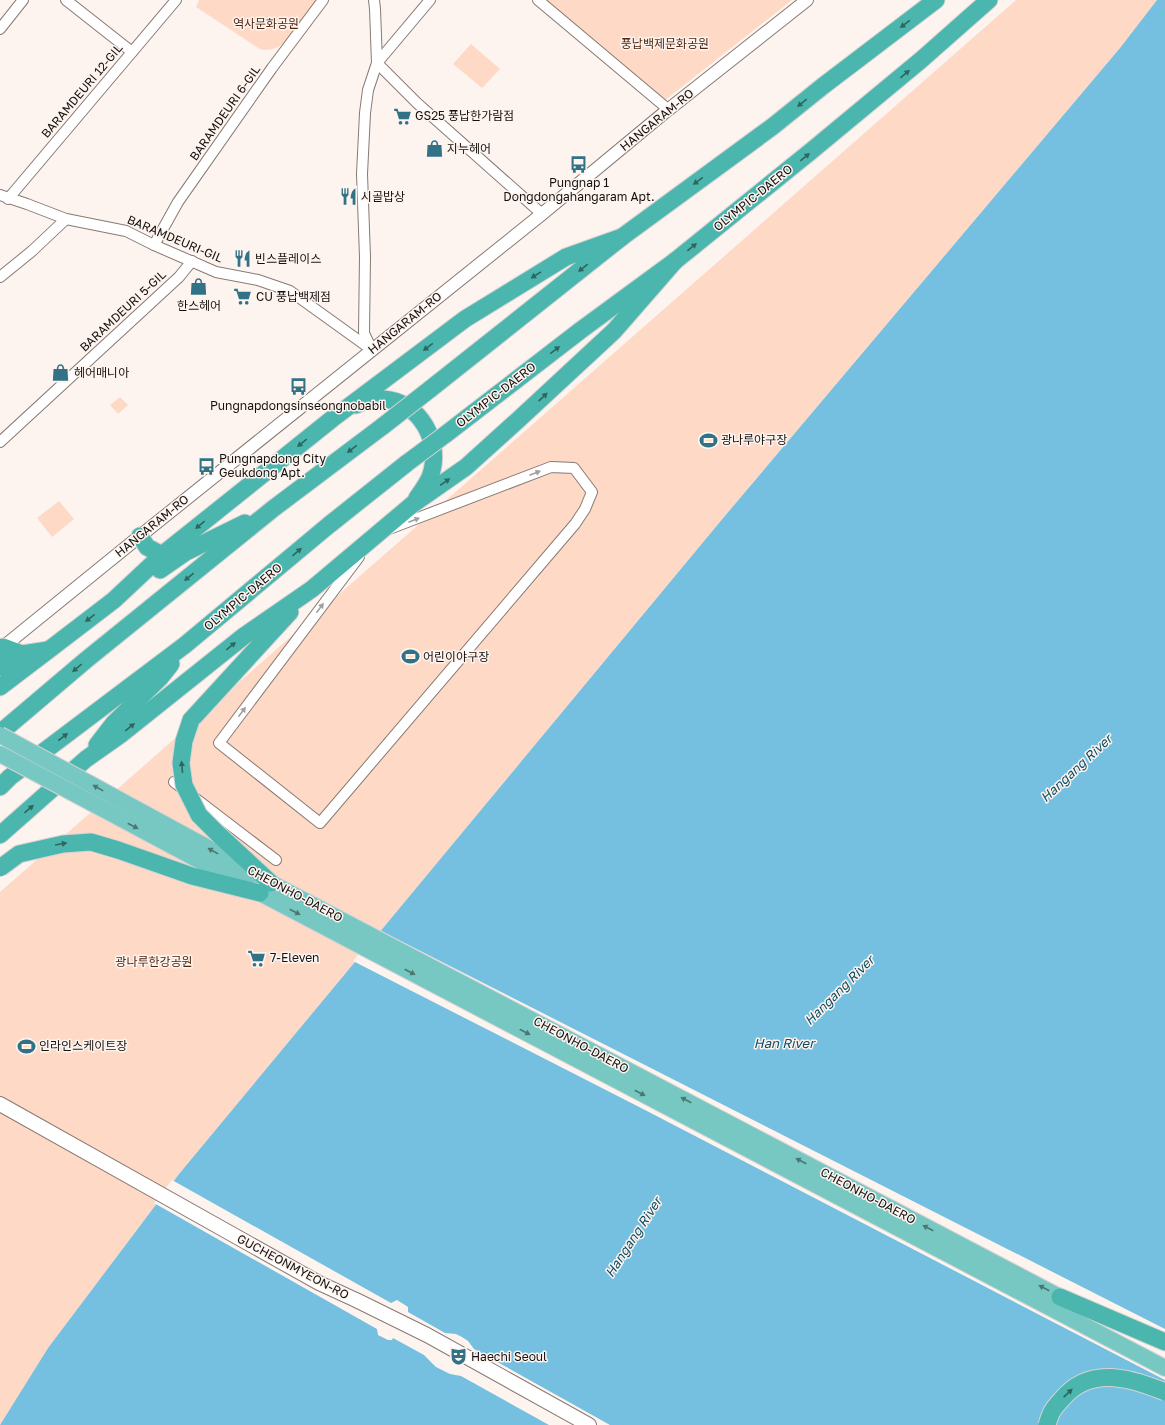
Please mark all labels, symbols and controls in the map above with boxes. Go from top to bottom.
park label: 역사문화공원 [233,16,299,31]
one-way arrow [900,20,910,28]
park label: 풍납백제문화공원 [621,36,709,51]
street label: BARAMDEURI 12-GIL [38,40,125,141]
street label: BARAMDEURI 6-GIL [186,62,263,163]
one-way arrow [899,69,910,78]
street label: HANGARAM-RO [617,85,697,154]
one-way arrow [796,98,807,107]
supermarket icon: GS25 풍납한가람점 [392,106,412,126]
place label: GS25 풍납한가람점 [415,108,514,123]
shop icon: 지누헤어 [424,139,444,159]
place label: 지누헤어 [447,141,491,156]
one-way arrow [799,153,810,161]
bus stop icon: Pungnap 1 Dongdongahangaram Apt. [569,154,589,174]
street label: OLYMPIC-DAERO [710,161,795,234]
place label: Pungnap 1 Dongdongahangaram Apt. [503,175,655,204]
one-way arrow [693,177,703,185]
restaurant icon: 시골밥상 [338,187,358,207]
place label: 시골밥상 [361,189,405,204]
street label: BARAMDEURI-GIL [125,212,225,266]
one-way arrow [687,243,698,252]
restaurant icon: 빈스플레이스 [232,249,252,269]
place label: 빈스플레이스 [255,251,321,266]
one-way arrow [578,264,589,272]
street label: BARAMDEURI 5-GIL [76,267,169,354]
one-way arrow [530,272,542,279]
shop icon: 한스헤어 [189,277,209,297]
supermarket icon: CU 풍납백제점 [233,287,253,307]
street label: HANGARAM-RO [365,288,445,357]
place label: CU 풍납백제점 [256,289,331,304]
place label: 한스헤어 [177,298,221,313]
one-way arrow [423,343,433,351]
one-way arrow [549,346,560,354]
street label: OLYMPIC-DAERO [453,359,539,430]
shop icon: 헤어매니아 [51,363,71,383]
place label: 헤어매니아 [74,365,129,380]
bus stop icon: Pungnapdongsinseongnobabil [288,377,308,397]
one-way arrow [538,393,548,402]
place label: Pungnapdongsinseongnobabil [210,398,386,413]
sports icon: 광나루야구장 [698,430,718,450]
place label: 광나루야구장 [721,432,787,447]
one-way arrow [296,439,307,448]
one-way arrow [347,445,357,453]
place label: Pungnapdong City Geukdong Apt. [219,451,326,480]
bus stop icon: Pungnapdong City Geukdong Apt. [196,456,216,476]
one-way arrow [530,469,542,475]
one-way arrow [439,478,450,486]
street label: HANGARAM-RO [112,491,192,560]
one-way arrow [408,516,420,522]
one-way arrow [195,520,206,529]
one-way arrow [292,548,302,557]
street label: OLYMPIC-DAERO [201,560,285,634]
one-way arrow [183,572,194,581]
one-way arrow [316,603,324,614]
one-way arrow [85,613,96,622]
one-way arrow [226,642,237,650]
sports icon: 어린이야구장 [400,647,420,667]
place label: 어린이야구장 [423,649,489,664]
one-way arrow [72,663,82,672]
one-way arrow [238,707,246,717]
one-way arrow [124,723,135,732]
water label: Hangang River [1037,730,1116,805]
one-way arrow [58,733,69,741]
one-way arrow [179,761,186,773]
one-way arrow [93,785,104,792]
one-way arrow [24,805,34,814]
one-way arrow [127,822,139,829]
one-way arrow [55,841,67,847]
one-way arrow [207,847,218,854]
street label: CHEONHO-DAERO [245,862,346,925]
one-way arrow [289,908,301,915]
supermarket icon: 7-Eleven [247,948,267,968]
place label: 7-Eleven [270,950,320,965]
water label: Hangang River [801,951,878,1028]
park label: 광나루한강공원 [115,954,193,969]
one-way arrow [404,969,416,975]
street label: CHEONHO-DAERO [531,1013,632,1076]
one-way arrow [519,1029,531,1036]
water label: Han River [754,1035,816,1051]
sports icon: 인라인스케이트장 [16,1036,36,1056]
place label: 인라인스케이트장 [39,1038,127,1053]
one-way arrow [634,1090,646,1096]
one-way arrow [680,1097,692,1103]
one-way arrow [795,1157,807,1164]
street label: CHEONHO-DAERO [818,1164,919,1227]
water label: Hangang River [601,1193,666,1280]
one-way arrow [923,1224,934,1231]
street label: GUCHEONMYEON-RO [235,1231,352,1302]
one-way arrow [1038,1285,1049,1291]
theatre icon: Haechi Seoul [448,1347,468,1367]
place label: Haechi Seoul [471,1349,547,1364]
one-way arrow [1063,1388,1073,1398]

